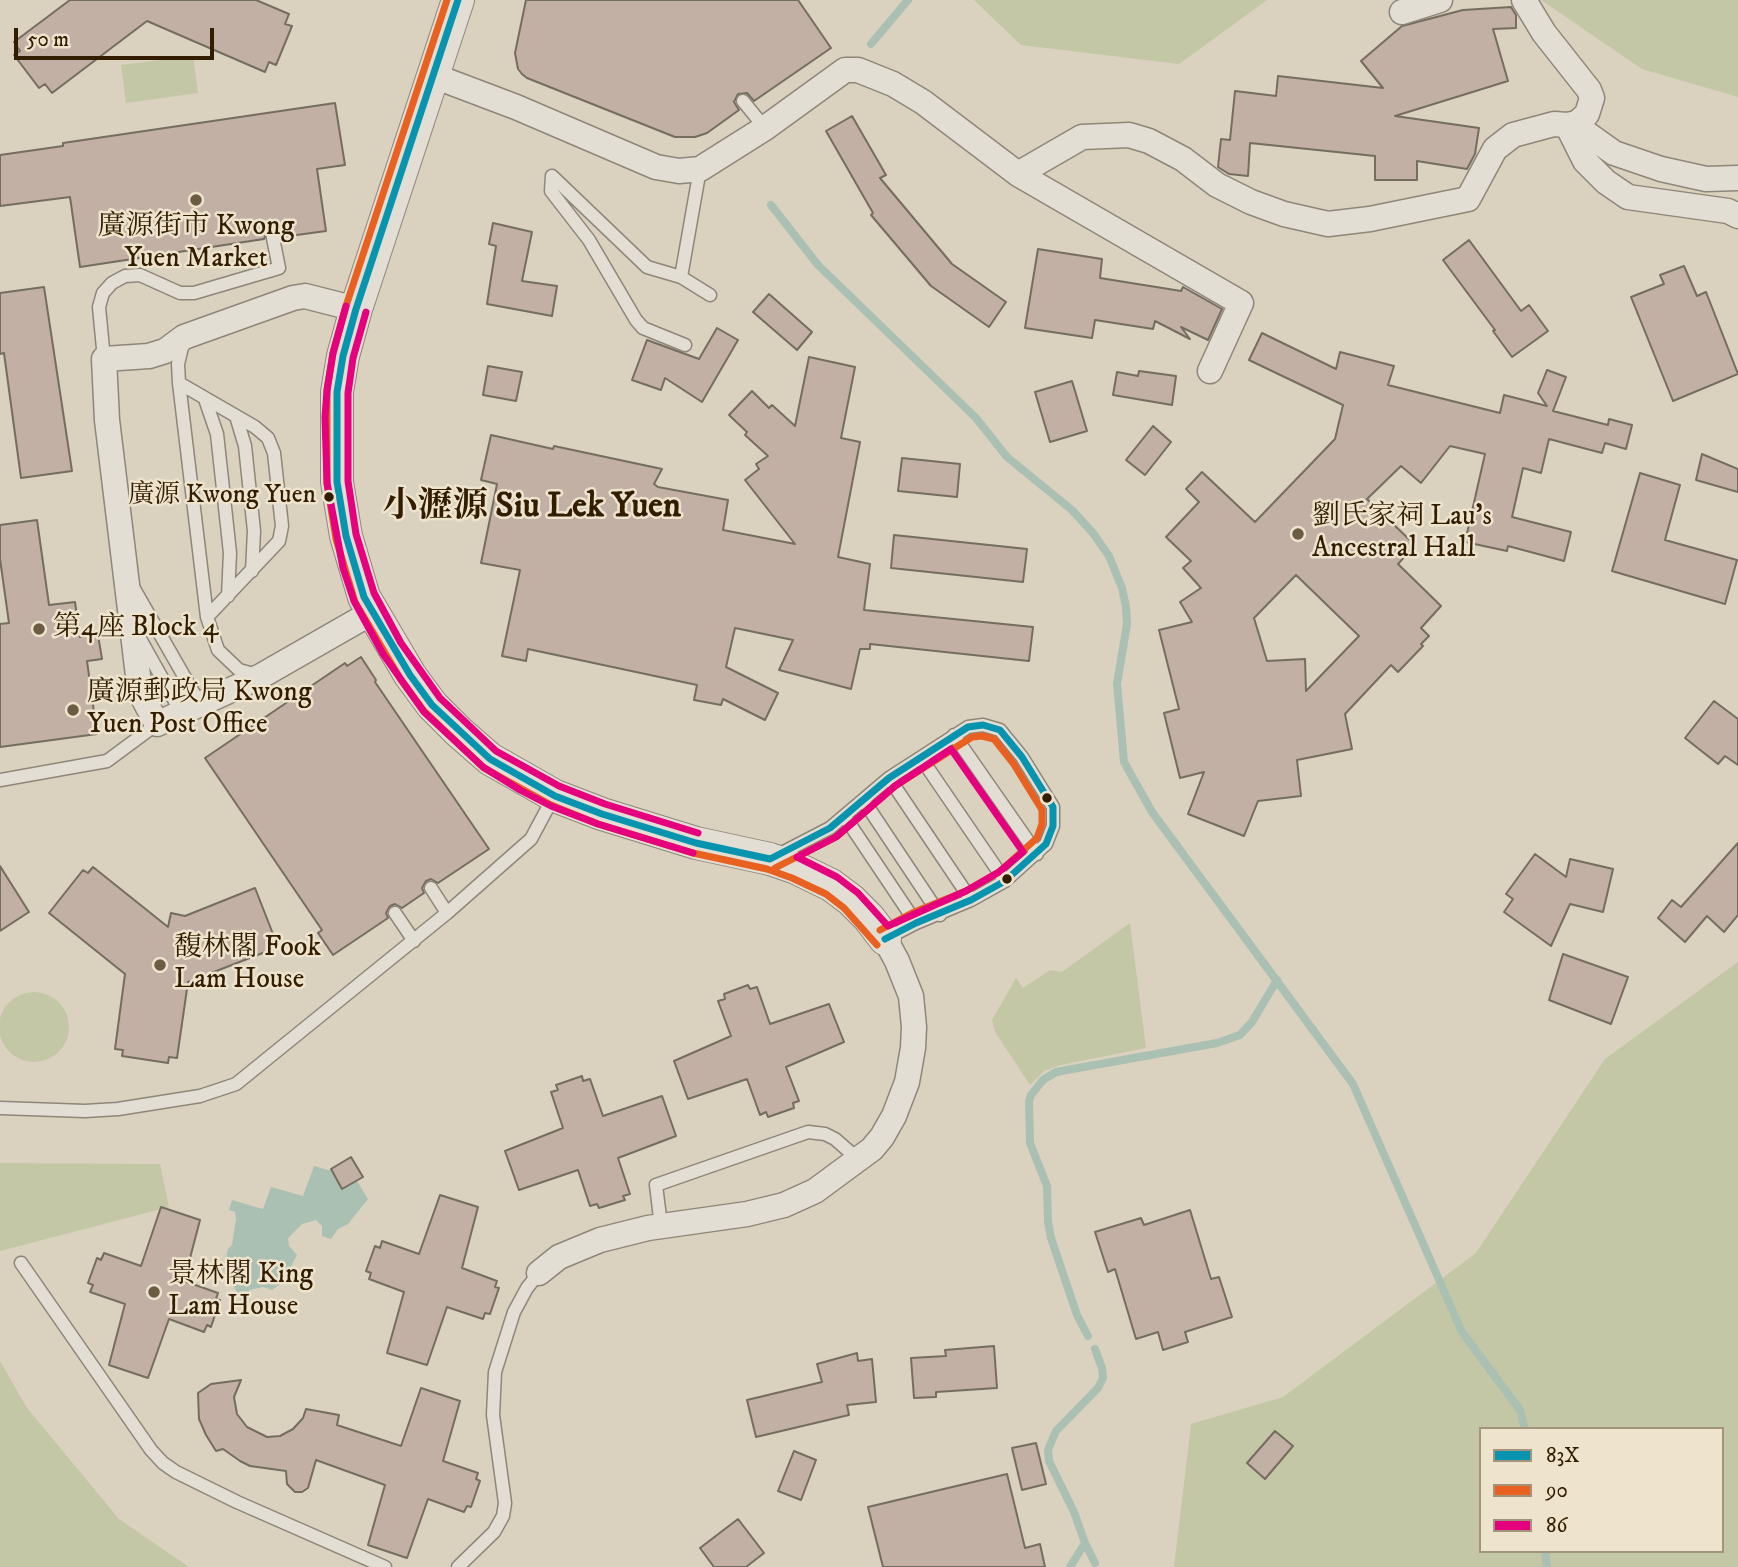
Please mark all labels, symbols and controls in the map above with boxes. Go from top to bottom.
scale bar [18,14,217,58]
text: 50 m [27,27,69,53]
marker: 廣源街市 Kwong Yuen Market [188,192,204,208]
place label: 廣源街市 Kwong Yuen Market [98,211,294,277]
place label: 廣源 Kwong Yuen [128,481,316,513]
district label: 小瀝源 Siu Lek Yuen [383,488,681,530]
marker: 廣源 Kwong Yuen [322,490,336,504]
place label: 劉氏家祠 Lau's Ancestral Hall [1312,501,1492,567]
marker: 劉氏家祠 Lau's Ancestral Hall [1290,526,1306,542]
place label: 第4座 Block 4 [53,612,219,646]
marker: 第4座 Block 4 [31,621,47,637]
place label: 廣源郵政局 Kwong Yuen Post Office [87,677,312,743]
marker: 廣源郵政局 Kwong Yuen Post Office [65,702,81,718]
unlabelled marker [1040,791,1054,805]
unlabelled marker [1000,872,1014,886]
place label: 馥林閣 Fook Lam House [174,932,321,998]
marker: 馥林閣 Fook Lam House [152,957,168,973]
place label: 景林閣 King Lam House [168,1259,313,1325]
marker: 景林閣 King Lam House [146,1284,162,1300]
legend [1479,1427,1724,1553]
text: 83X [1546,1443,1580,1469]
text: 90 [1546,1478,1568,1504]
text: 86 [1546,1513,1567,1539]

